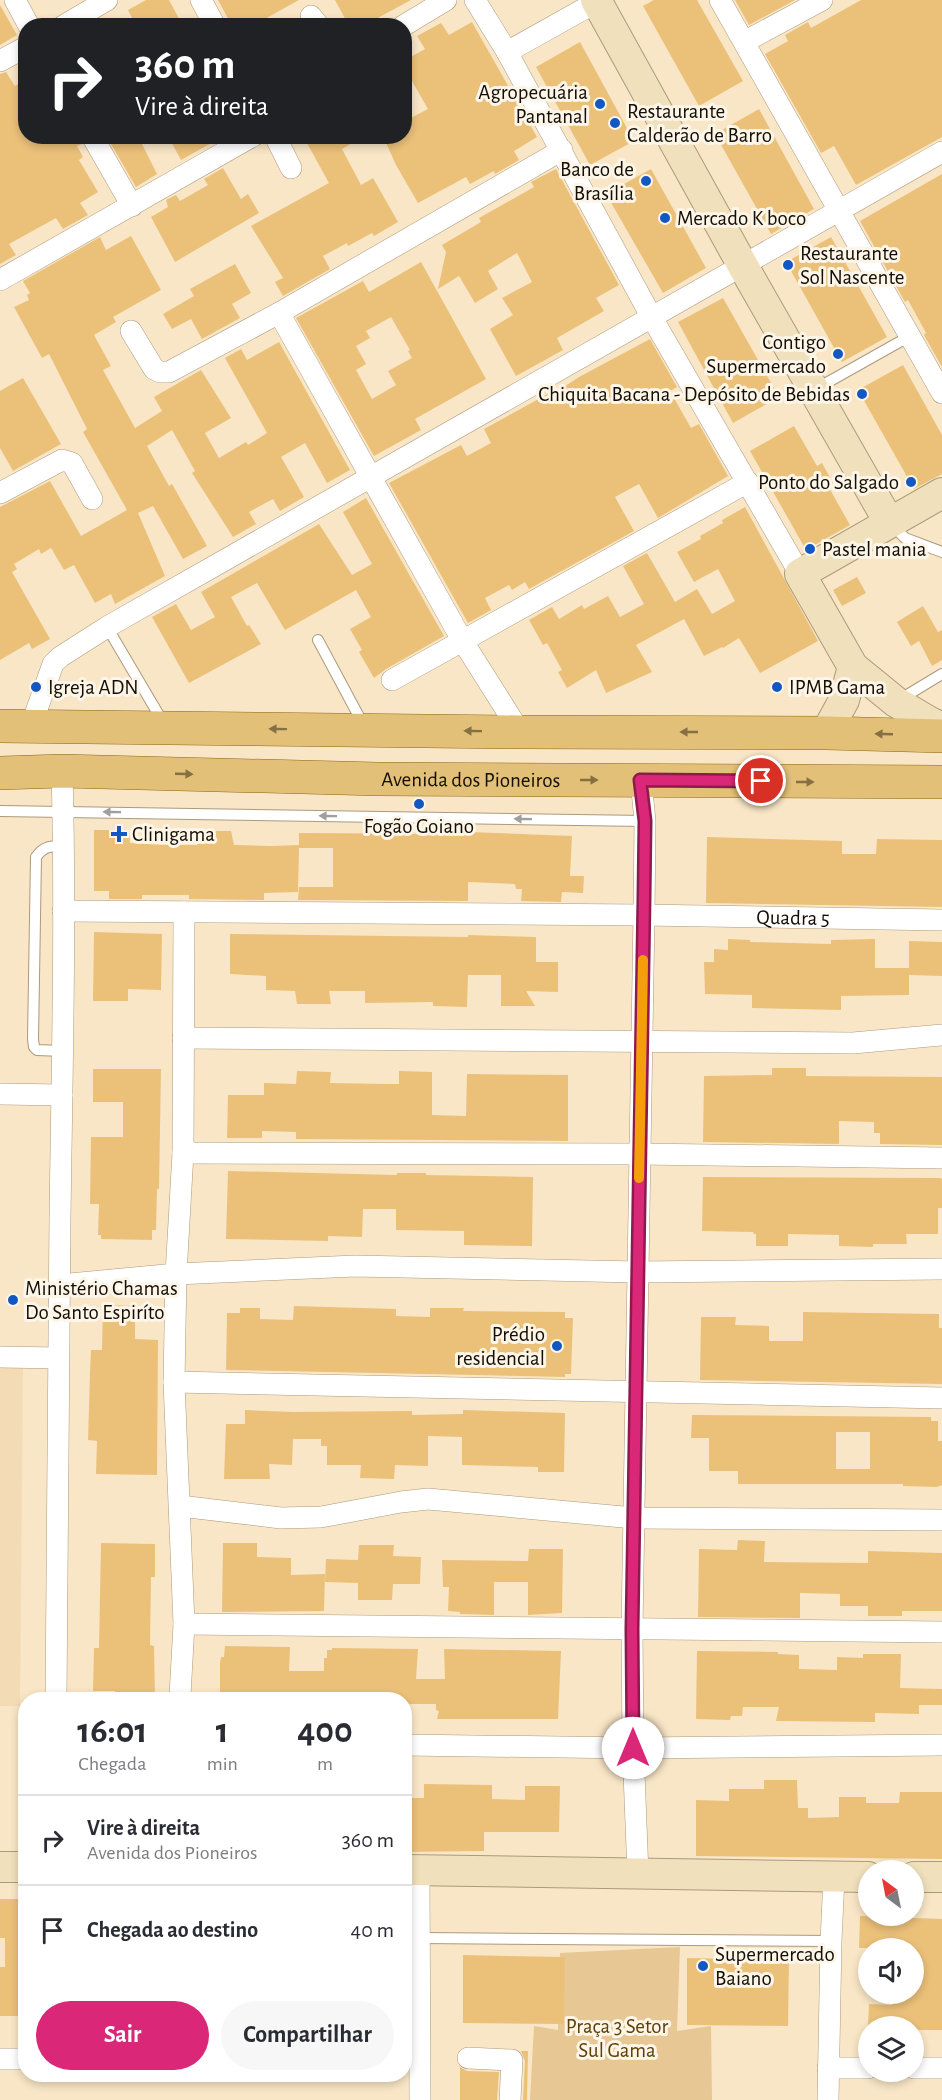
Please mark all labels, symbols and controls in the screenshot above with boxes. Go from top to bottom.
icon: right [36,42,114,120]
text: 360 m [135,44,236,86]
place label: Agropecuária Pantanal [478,82,588,127]
text: Vire à direita [135,93,269,120]
marker: Agropecuária Pantanal [593,97,607,111]
place label: Restaurante Calderão de Barro [627,101,772,146]
marker: Restaurante Calderão de Barro [608,116,622,130]
place label: Banco de Brasília [560,159,634,204]
marker: Banco de Brasília [639,174,653,188]
place label: Mercado K boco [677,208,806,229]
marker: Mercado K boco [658,211,672,225]
place label: Restaurante Sol Nascente [800,243,905,288]
marker: Restaurante Sol Nascente [781,258,795,272]
place label: Contigo Supermercado [706,332,826,377]
marker: Contigo Supermercado [831,347,845,361]
place label: Chiquita Bacana - Depósito de Bebidas [538,384,850,405]
marker: Chiquita Bacana - Depósito de Bebidas [855,387,869,401]
place label: Ponto do Salgado [758,472,899,493]
marker: Ponto do Salgado [904,475,918,489]
place label: Pastel mania [822,539,927,560]
marker: Pastel mania [803,542,817,556]
place label: Igreja ADN [48,677,139,698]
place label: IPMB Gama [789,677,886,698]
marker: Igreja ADN [29,680,43,694]
marker: IPMB Gama [770,680,784,694]
one-way arrow [268,724,287,734]
one-way arrow [463,726,482,736]
one-way arrow [679,727,698,737]
one-way arrow [874,730,893,739]
pin [735,755,786,806]
icon: arrive [744,764,777,797]
one-way arrow [175,769,194,778]
street label: Avenida dos Pioneiros [381,769,560,790]
one-way arrow [580,775,599,785]
one-way arrow [796,777,815,786]
marker: Fogão Goiano [412,797,426,811]
one-way arrow [103,807,122,817]
one-way arrow [319,811,338,821]
one-way arrow [514,814,533,824]
place label: Fogão Goiano [364,816,474,837]
place label: Clinigama [132,824,215,845]
marker: Clinigama [110,825,128,843]
street label: Quadra 5 [756,906,830,929]
place label: Ministério Chamas Do Santo Espiríto [25,1278,178,1323]
marker: Ministério Chamas Do Santo Espiríto [6,1293,20,1307]
place label: Prédio residencial [456,1324,545,1369]
marker: Prédio residencial [550,1339,564,1353]
text: 16:01 [77,1713,148,1749]
text: 1 [216,1713,229,1749]
text: 400 [297,1713,353,1749]
position arrow [601,1716,665,1780]
text: Chegada [78,1754,146,1774]
text: min [207,1754,238,1774]
text: m [317,1754,333,1774]
text: Vire à direita [87,1817,200,1839]
icon: right [36,1824,69,1857]
text: 360 m [342,1829,394,1851]
text: Avenida dos Pioneiros [87,1843,257,1863]
north arrow [858,1860,924,1926]
map controls [858,1860,924,2082]
icon: arrive [36,1914,69,1947]
text: Chegada ao destino [87,1919,258,1941]
text: 40 m [351,1919,394,1941]
button: sound [858,1938,924,2004]
place label: Supermercado Baiano [715,1944,835,1989]
marker: Supermercado Baiano [696,1959,710,1973]
button: Sair [36,2001,209,2070]
button: Compartilhar [221,2001,394,2070]
park label: Praça 3 Setor Sul Gama [566,2016,668,2061]
button: layers [858,2016,924,2082]

